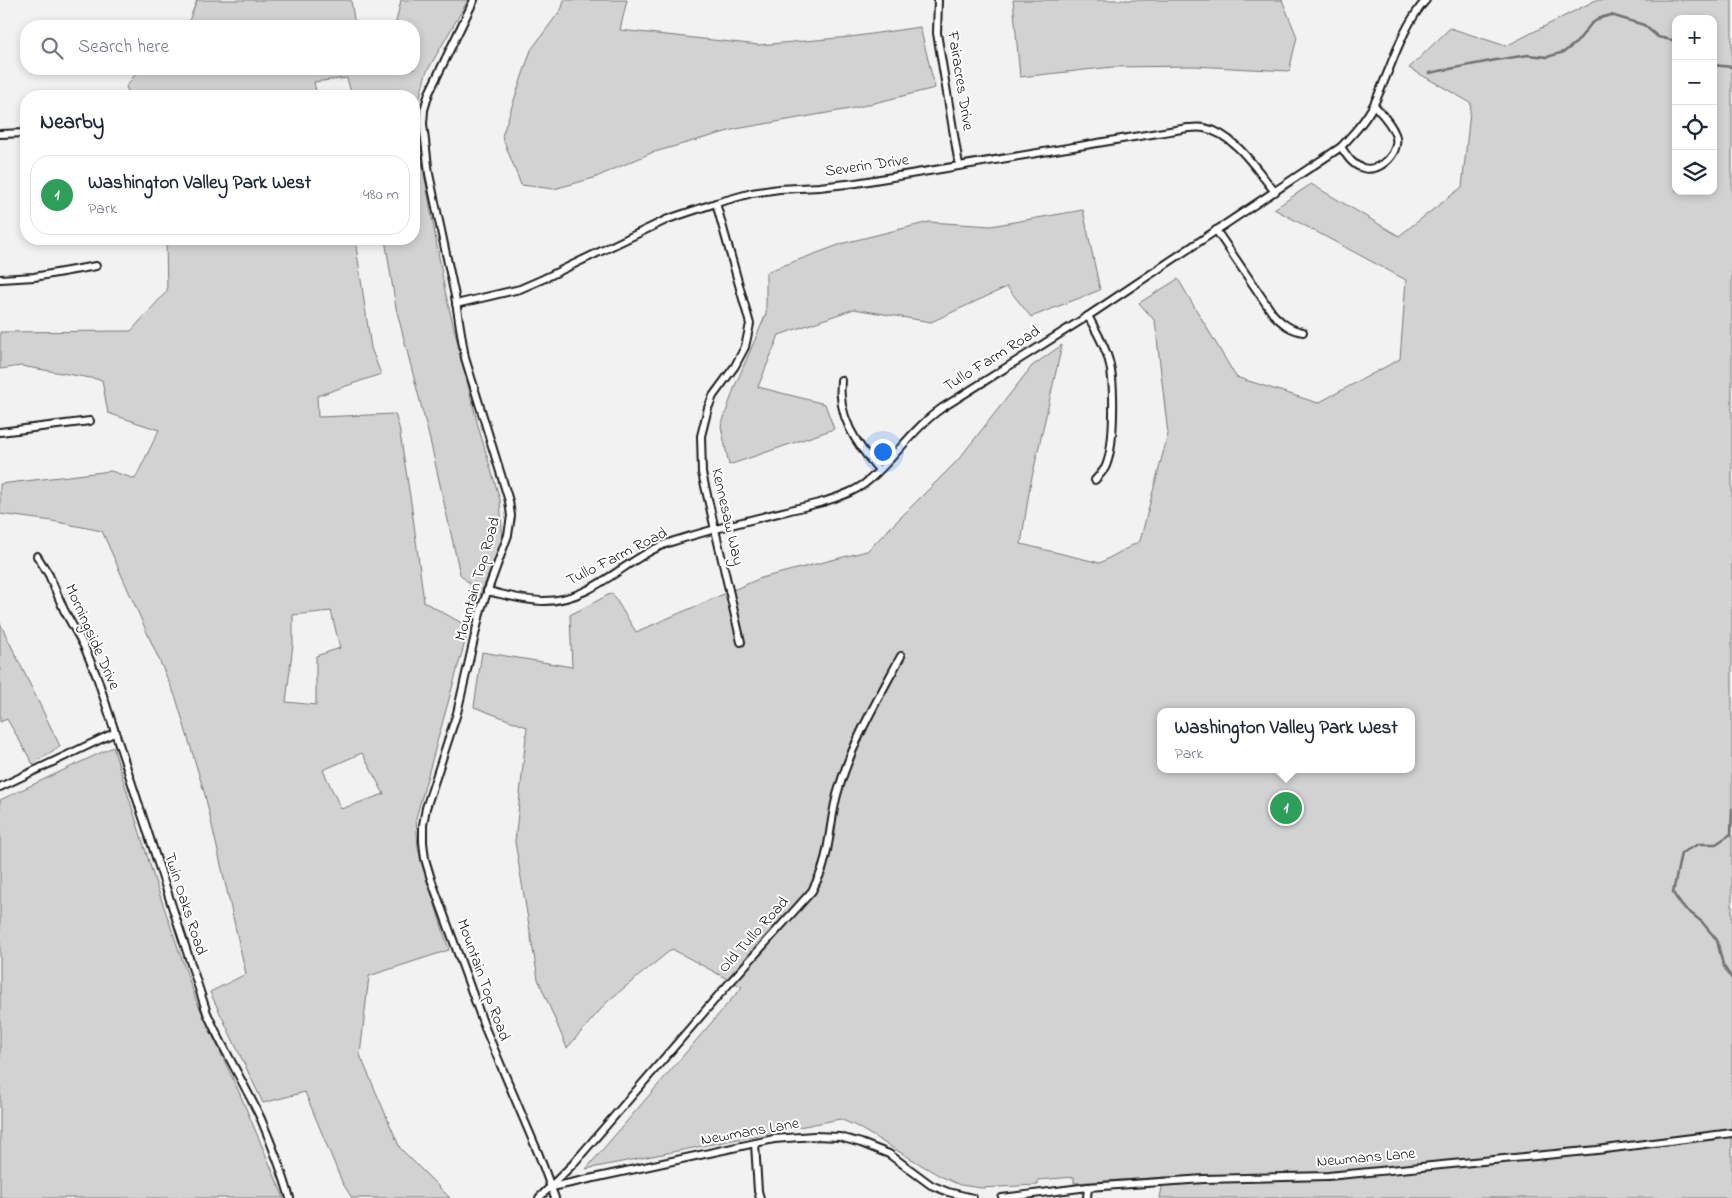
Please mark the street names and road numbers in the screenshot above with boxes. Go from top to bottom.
street label: Fairacres Drive [940,29,980,133]
street label: Severin Drive [824,148,911,184]
street label: Tullo Farm Road [939,320,1045,398]
street label: Kennesaw Way [704,466,750,568]
street label: Mountain Top Road [449,514,507,644]
street label: Tullo Farm Road [562,521,672,593]
street label: Morningside Drive [58,580,126,694]
street label: Twin Oaks Road [157,850,213,958]
street label: Old Tullo Road [713,891,795,979]
street label: Mountain Top Road [450,916,516,1044]
street label: Newmans Lane [699,1111,802,1152]
street label: Newmans Lane [1316,1142,1417,1174]

